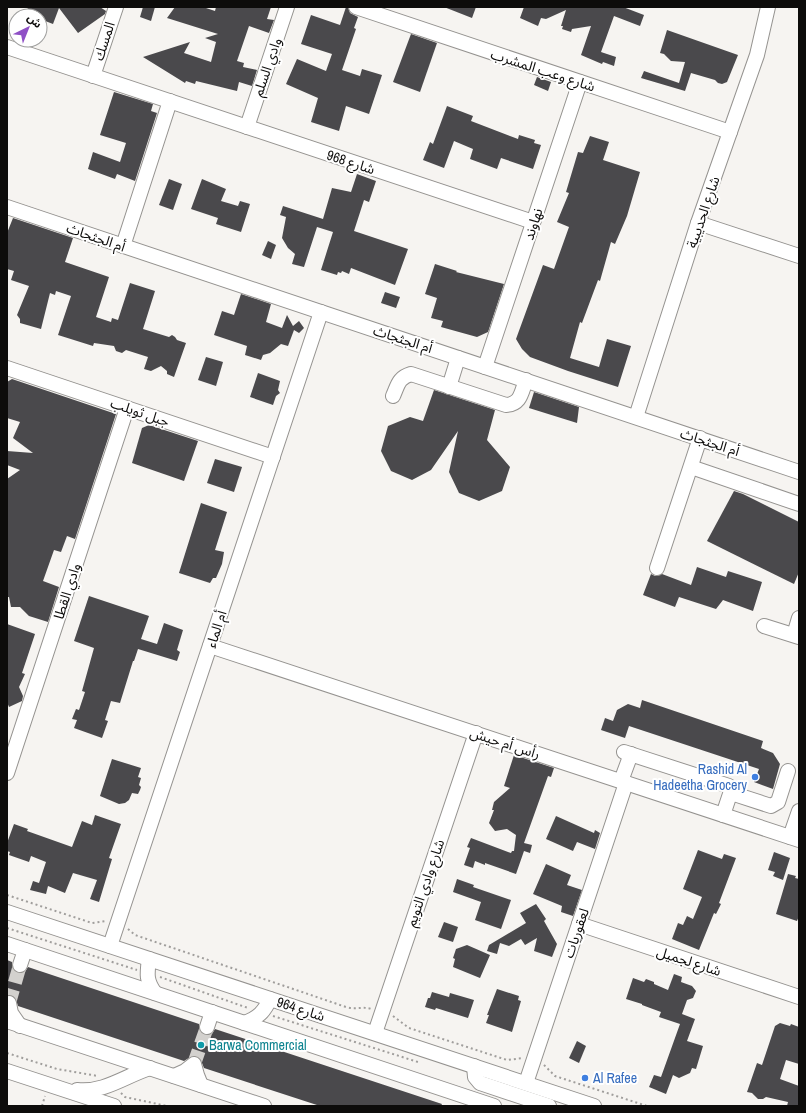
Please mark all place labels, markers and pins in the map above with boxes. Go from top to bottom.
place label: Rashid Al Hadeetha Grocery [653,760,747,794]
marker: Rashid Al Hadeetha Grocery [750,772,760,782]
place label: Barwa Commercial [209,1036,307,1054]
marker: Barwa Commercial [196,1040,206,1050]
place label: Al Rafee [592,1069,637,1087]
marker: Al Rafee [580,1073,590,1083]

